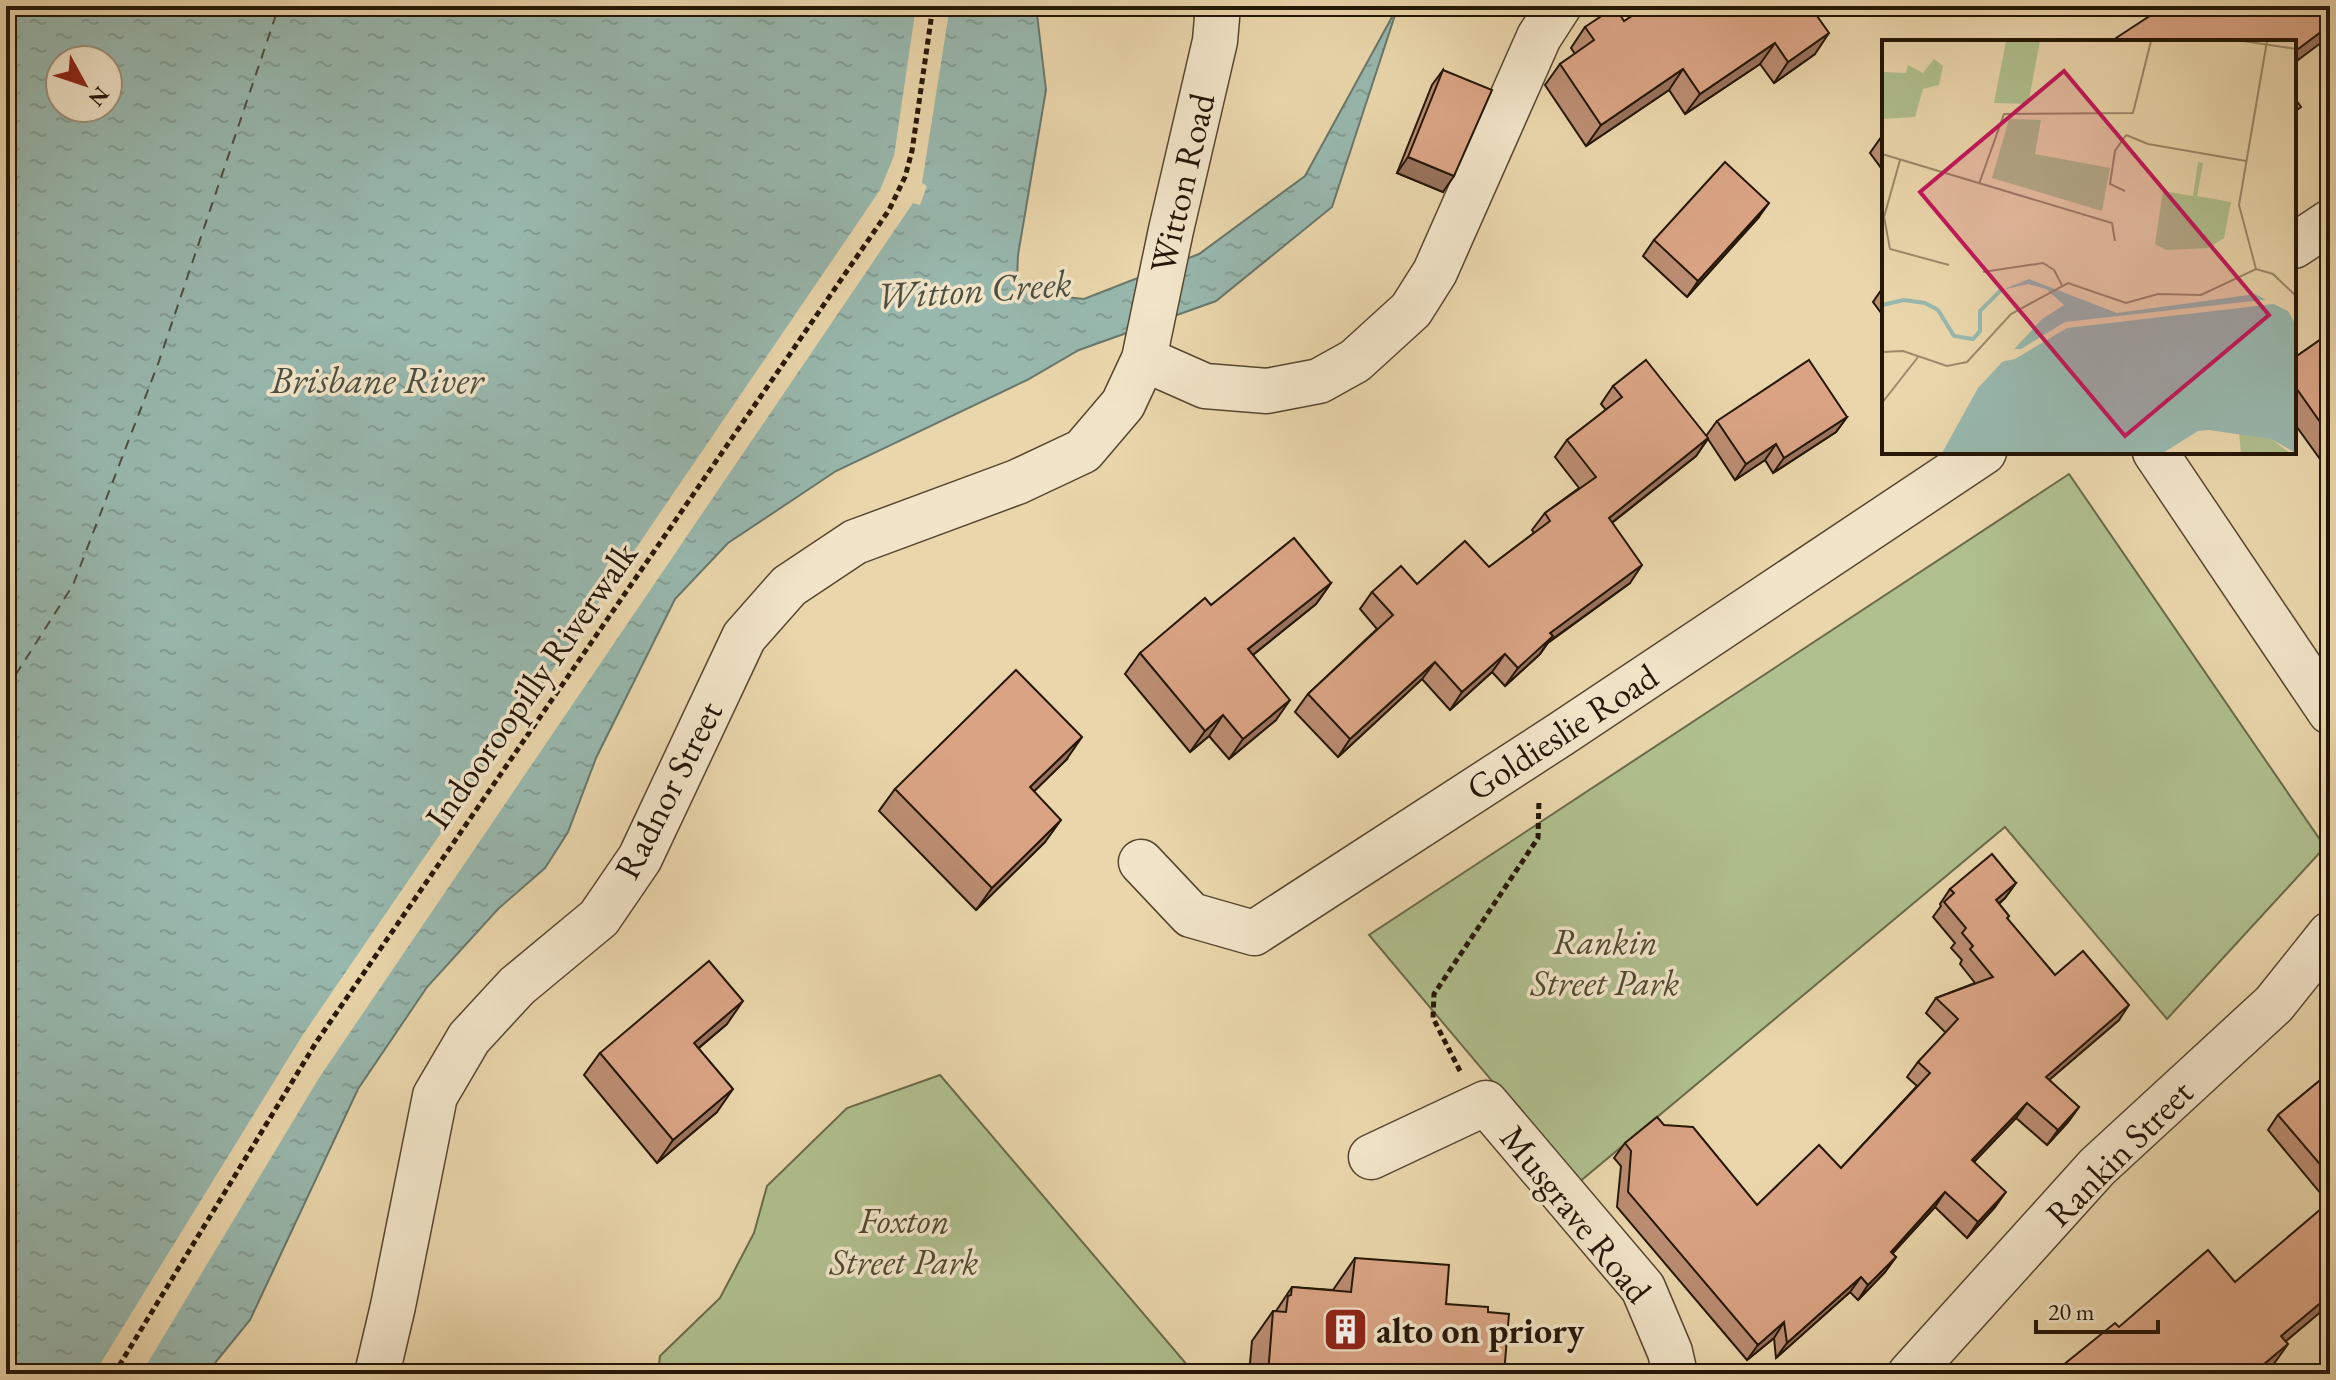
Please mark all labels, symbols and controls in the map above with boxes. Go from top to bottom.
inset map [1882,40,2296,454]
north arrow [44,44,124,124]
text: N [82,80,116,113]
street label: Witton Road [1139,88,1226,277]
water label: Witton Creek [875,258,1073,320]
water label: Brisbane River [270,355,485,404]
street label: Indooroopilly Riverwalk [414,531,648,838]
street label: Goldieslie Road [1457,652,1667,811]
street label: Radnor Street [603,693,733,887]
park label: Rankin Street Park [1530,918,1679,1006]
street label: Rankin Street [2035,1069,2203,1237]
street label: Musgrave Road [1490,1115,1663,1313]
park label: Foxton Street Park [829,1197,978,1285]
scale bar [2036,1284,2158,1334]
text: 20 m [2048,1296,2095,1327]
building icon: alto on priory [1321,1306,1369,1354]
place label: alto on priory [1376,1307,1585,1354]

